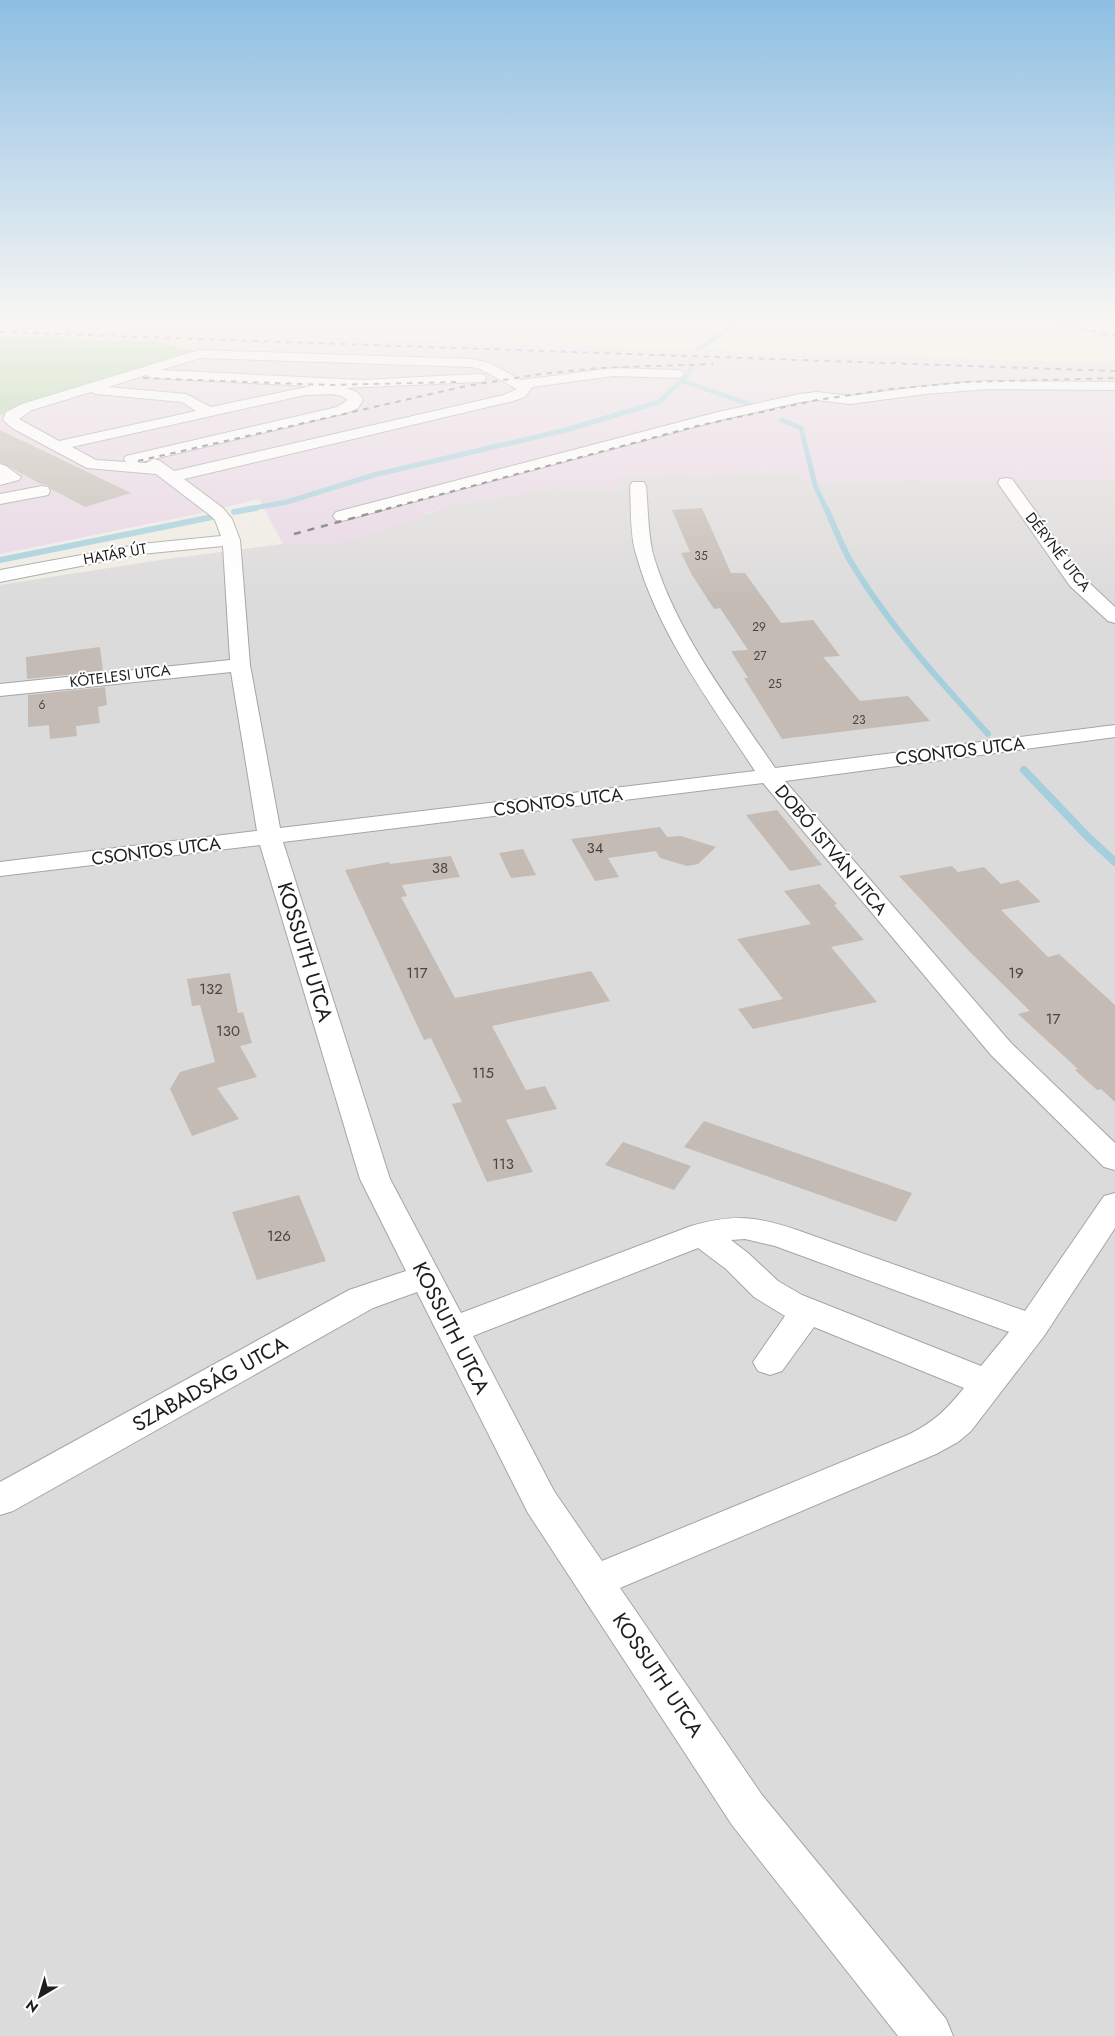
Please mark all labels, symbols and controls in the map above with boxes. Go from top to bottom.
street label: DÉRYNÉ UTCA [1020,508,1096,596]
street label: HATÁR ÚT [81,538,149,570]
house number: 35 [694,547,708,565]
house number: 29 [752,618,766,636]
house number: 27 [753,647,767,665]
street label: KÖTELESI UTCA [68,659,172,693]
house number: 25 [768,675,782,693]
house number: 6 [39,696,46,714]
house number: 23 [852,711,866,729]
street label: CSONTOS UTCA [894,730,1026,772]
street label: DOBÓ ISTVÁN UTCA [769,779,894,921]
street label: CSONTOS UTCA [492,781,624,823]
street label: CSONTOS UTCA [90,830,222,872]
house number: 34 [587,837,604,859]
house number: 38 [432,857,448,879]
street label: KOSSUTH UTCA [270,879,341,1026]
house number: 117 [406,962,428,984]
house number: 19 [1008,962,1024,984]
house number: 132 [199,978,223,1000]
house number: 17 [1046,1008,1060,1030]
house number: 130 [216,1020,240,1042]
house number: 115 [472,1062,494,1084]
house number: 113 [492,1153,514,1175]
house number: 126 [267,1225,291,1247]
street label: KOSSUTH UTCA [405,1257,497,1399]
street label: SZABADSÁG UTCA [127,1329,293,1439]
street label: KOSSUTH UTCA [605,1607,711,1743]
north arrow [15,1971,65,2021]
text: N [21,1995,43,2018]

